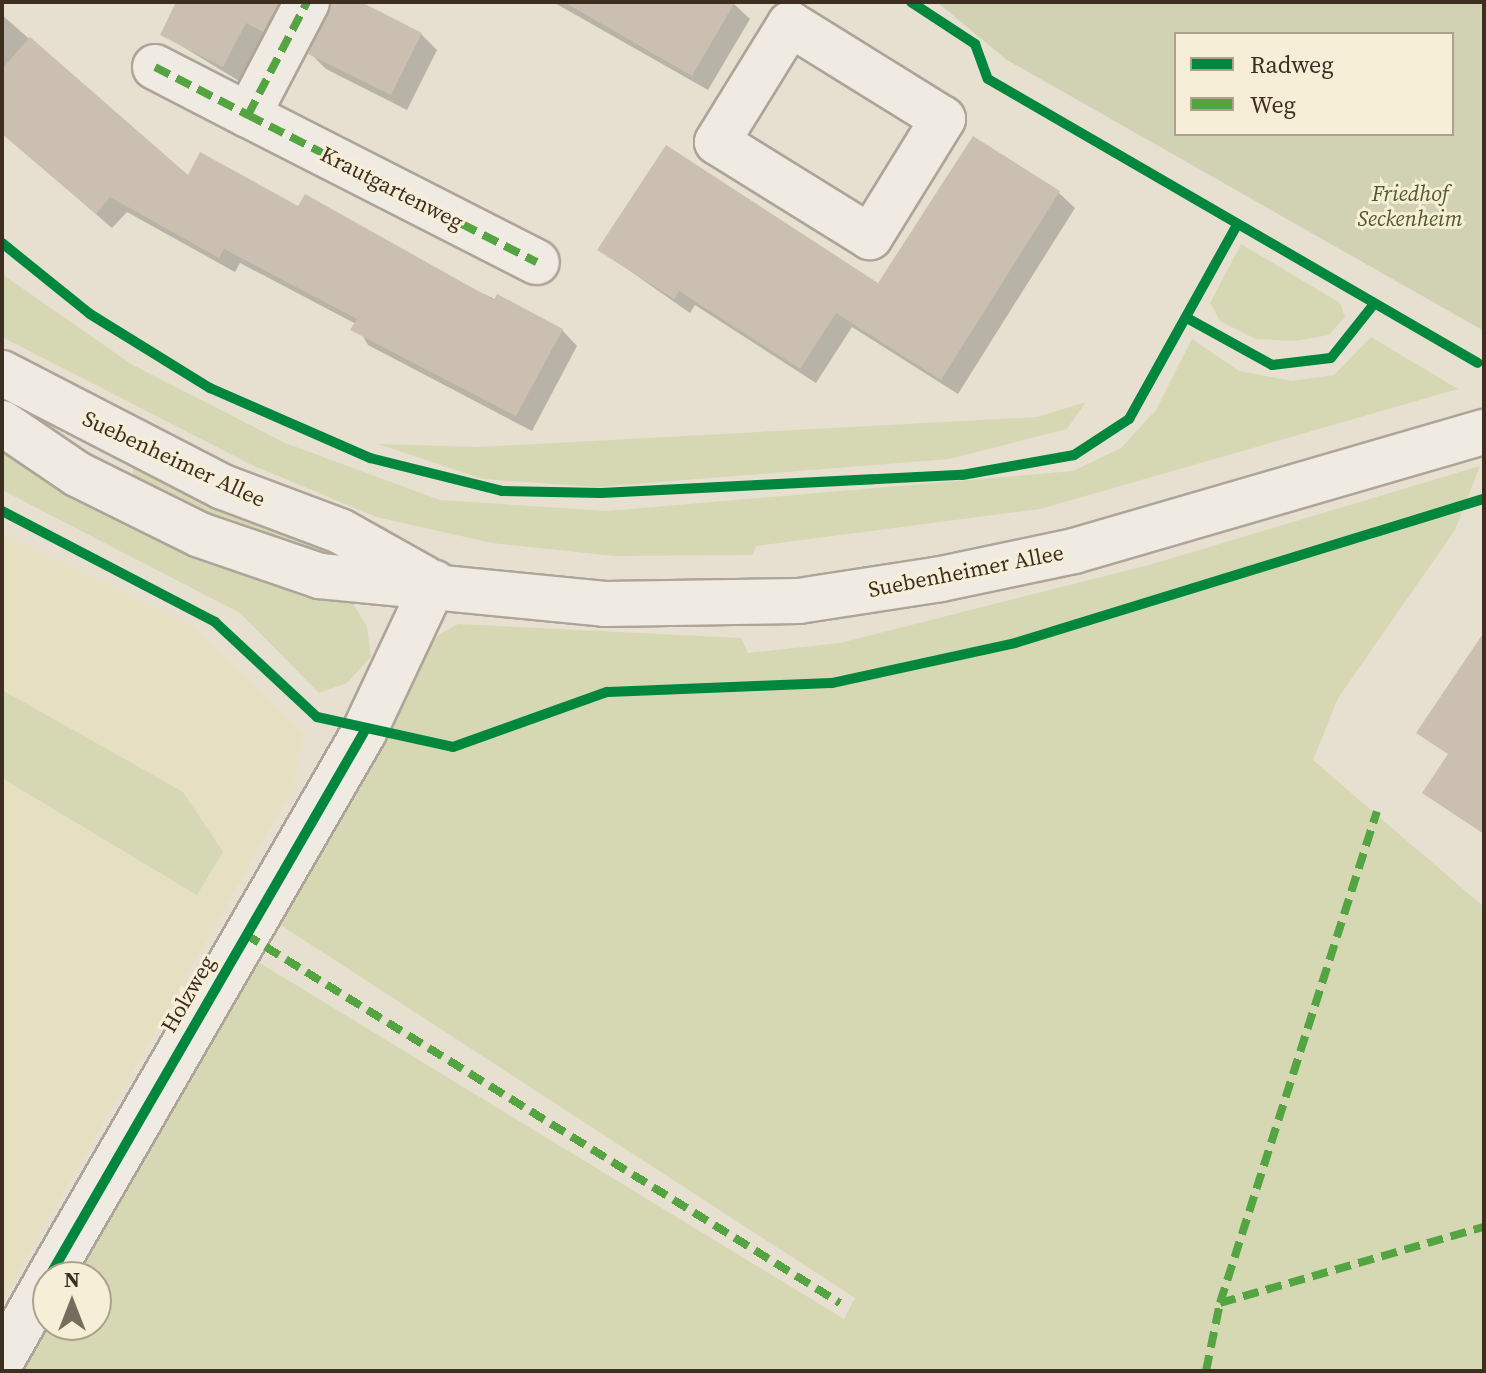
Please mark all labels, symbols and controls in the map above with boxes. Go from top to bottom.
legend [1174,32,1454,136]
text: Radweg [1250,48,1334,81]
text: Weg [1250,88,1296,121]
street label: Krautgartenweg [316,141,468,235]
park label: Friedhof Seckenheim [1357,180,1463,232]
street label: Suebenheimer Allee [78,405,270,513]
street label: Suebenheimer Allee [866,539,1066,603]
street label: Holzweg [155,951,221,1037]
north arrow [32,1261,112,1341]
text: N [64,1264,80,1294]

